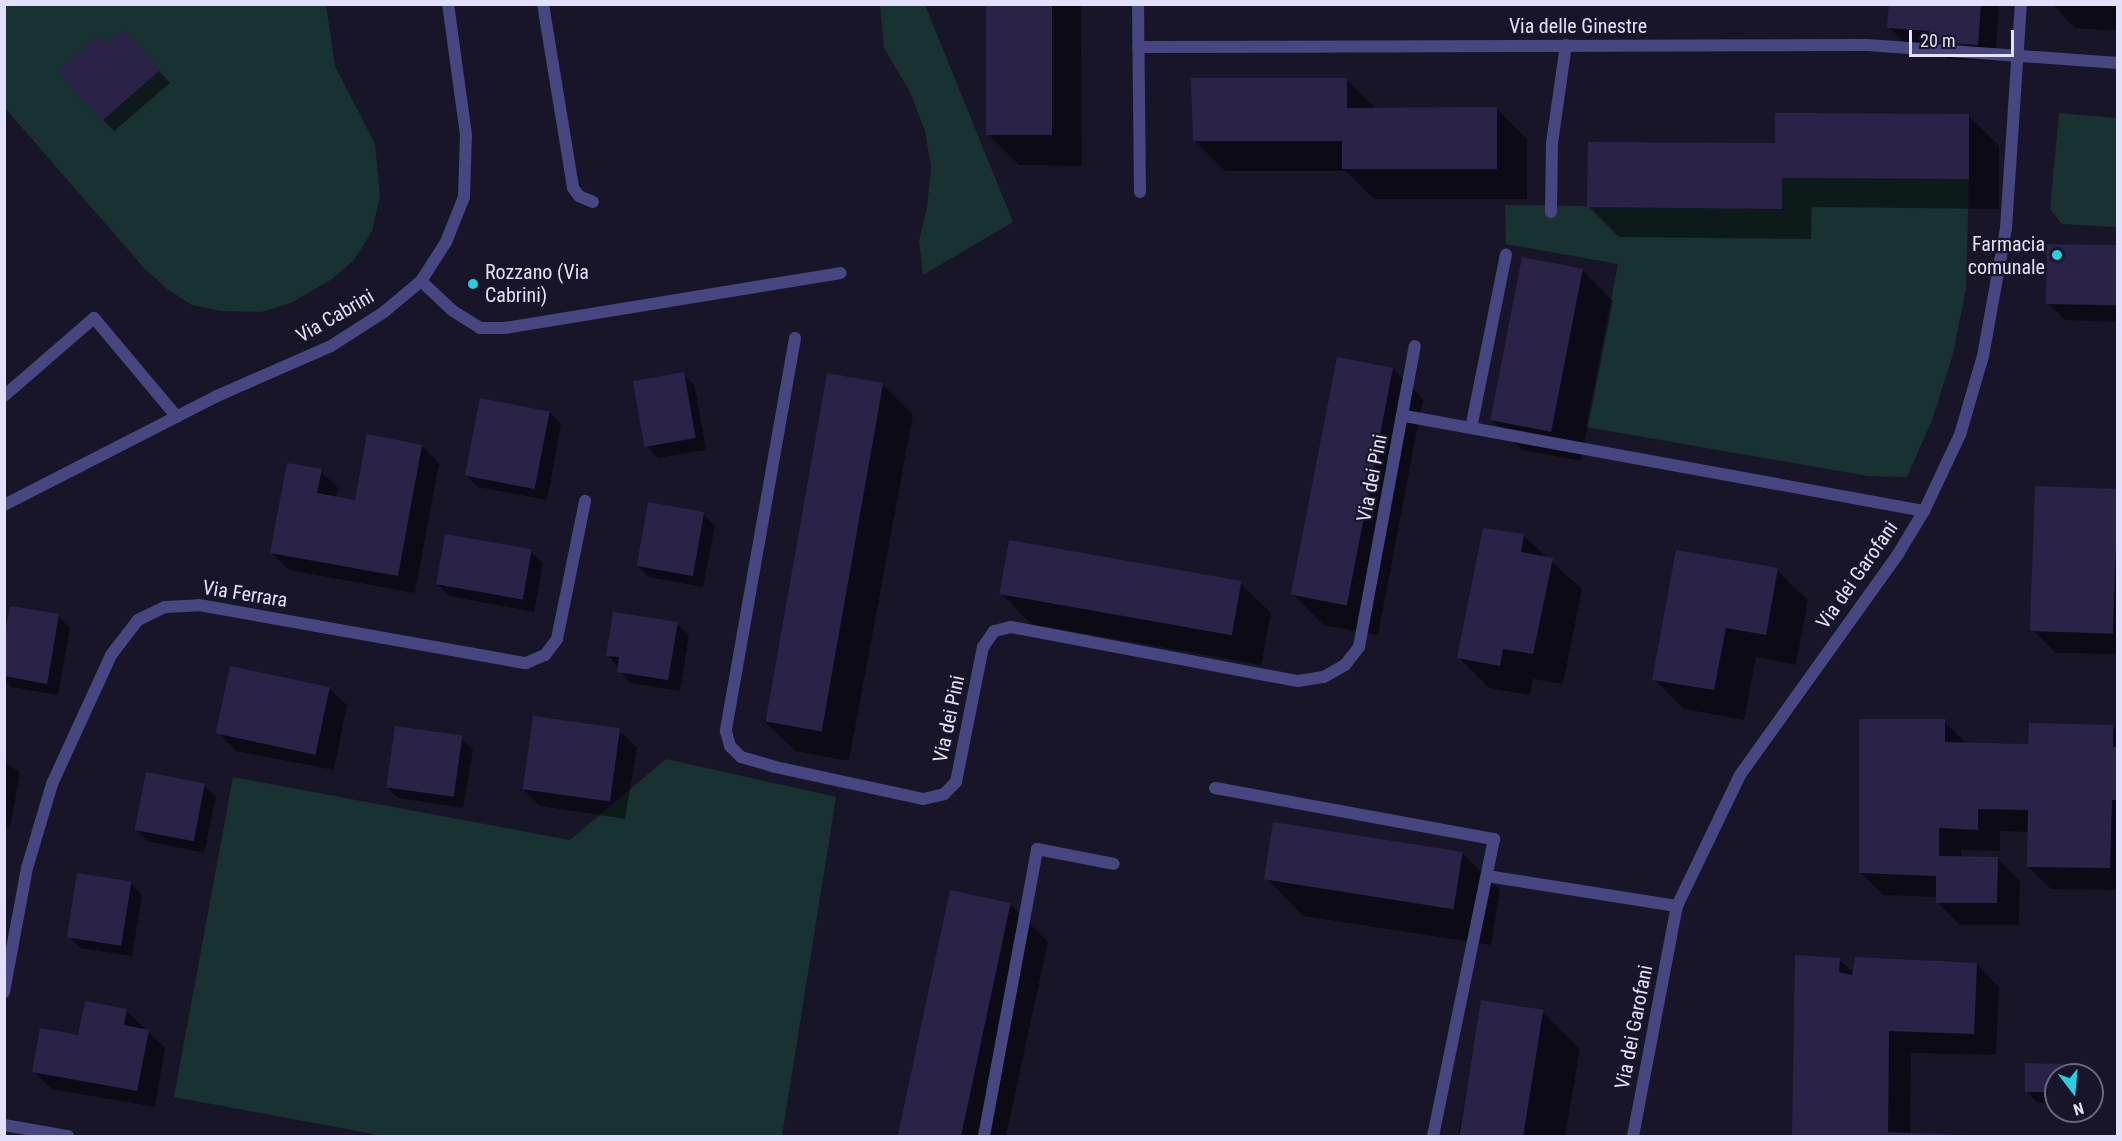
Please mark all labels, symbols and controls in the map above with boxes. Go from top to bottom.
street label: Via delle Ginestre [1509,14,1647,38]
scale bar [1912,18,2017,56]
text: 20 m [1920,30,1955,51]
place label: Farmacia comunale [1968,232,2045,279]
marker: Farmacia comunale [2050,248,2064,262]
place label: Rozzano (Via Cabrini) [485,260,589,307]
marker: Rozzano (Via Cabrini) [466,277,480,291]
street label: Via Cabrini [292,284,378,348]
street label: Via dei Pini [1352,432,1392,524]
street label: Via dei Garofani [1811,517,1903,633]
street label: Via Ferrara [201,575,289,613]
street label: Via dei Pini [928,673,970,765]
street label: Via dei Garofani [1610,963,1658,1091]
north arrow [2044,1063,2104,1123]
text: N [2071,1098,2086,1119]

